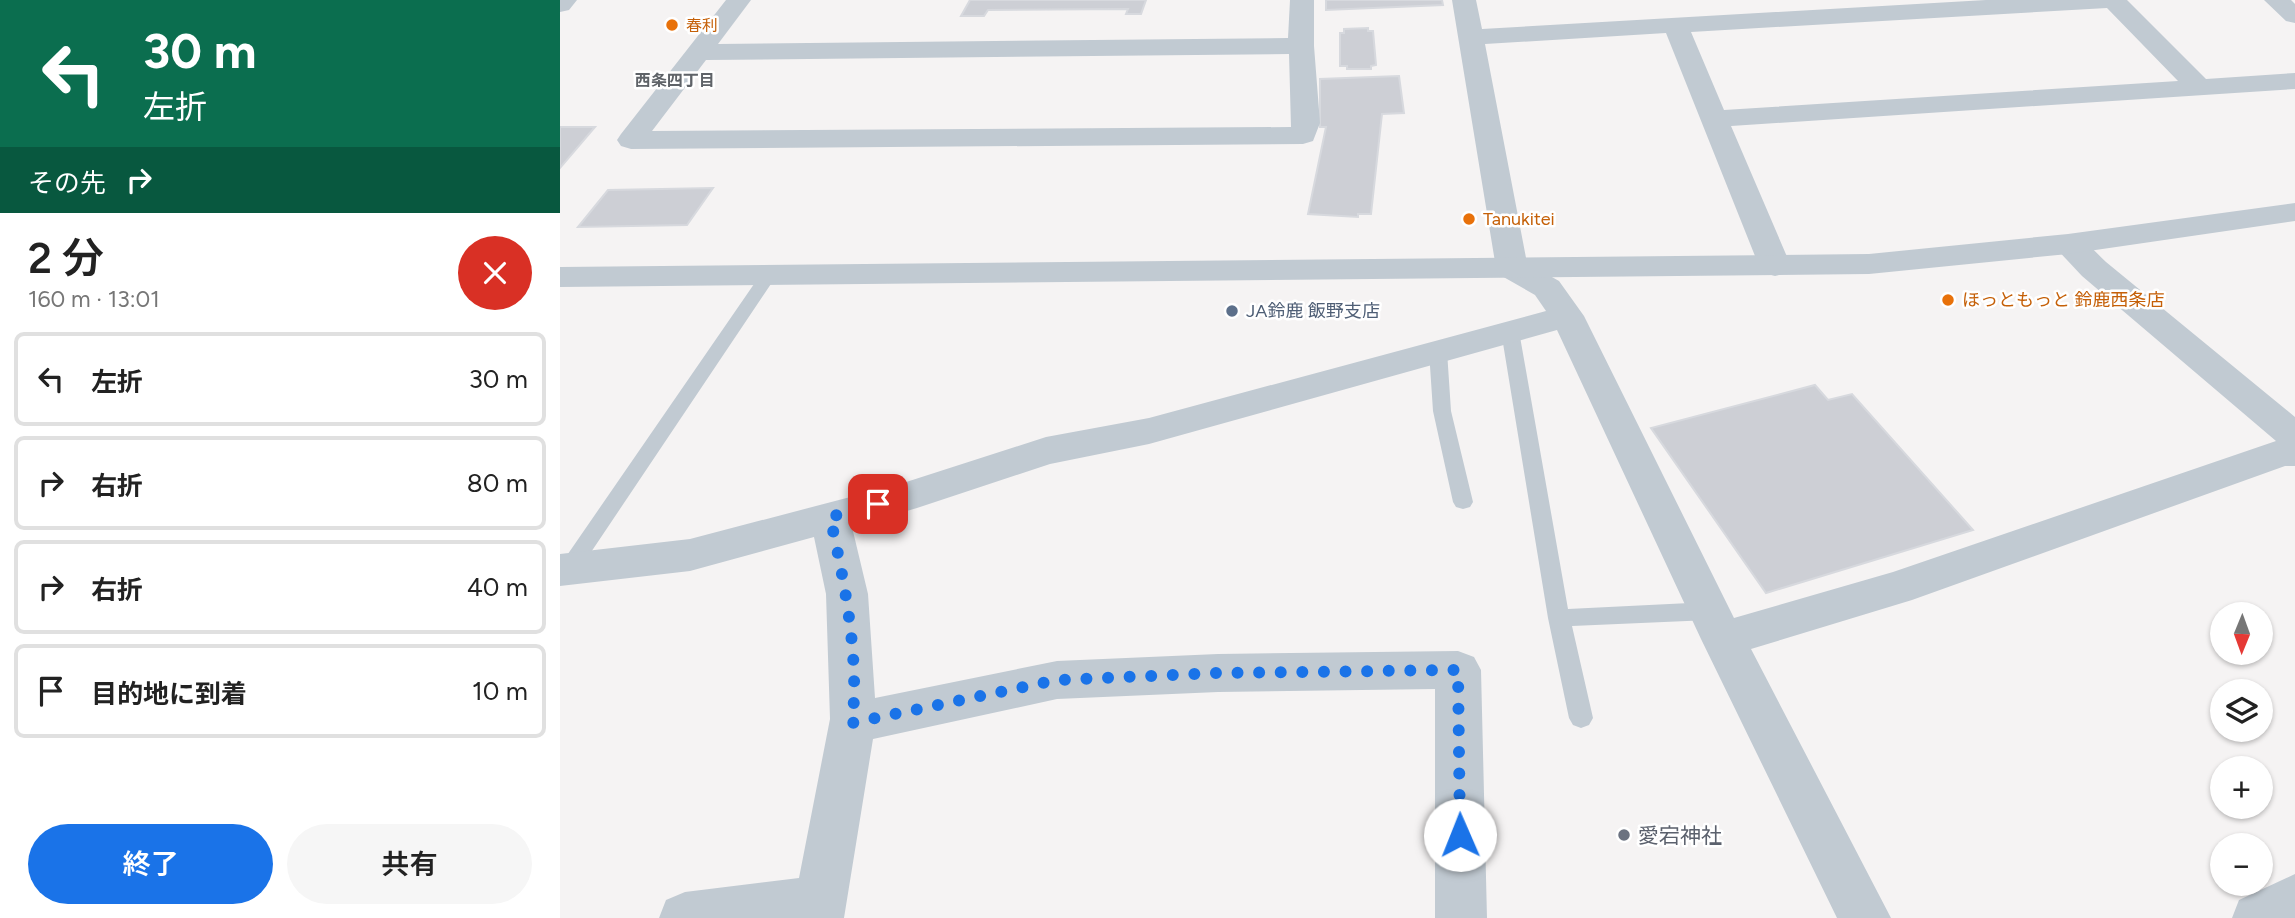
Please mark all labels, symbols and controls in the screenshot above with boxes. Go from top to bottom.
place label: 春利 [686,16,718,35]
marker: 春利 [664,17,680,33]
text: 30 m [143,21,256,80]
icon: left [28,28,119,119]
district label: 西条四丁目 [635,71,715,90]
text: 左折 [143,88,207,126]
icon: right [120,161,158,199]
text: その先 [28,167,106,199]
place label: Tanukitei [1483,208,1555,230]
marker: Tanukitei [1461,211,1477,227]
text: 2 分 [28,233,104,284]
button: close [458,236,532,310]
text: 160 m · 13:01 [28,285,160,313]
place label: ほっともっと 鈴鹿西条店 [1962,289,2164,311]
marker: ほっともっと 鈴鹿西条店 [1940,292,1956,308]
place label: JA鈴鹿 飯野支店 [1246,300,1380,322]
marker: JA鈴鹿 飯野支店 [1224,303,1240,319]
icon: left [32,360,70,398]
text: 30 m [469,363,528,395]
text: 左折 [91,366,143,398]
icon: right [32,464,70,502]
text: 80 m [467,467,528,499]
text: 右折 [91,470,143,502]
pin [848,474,908,534]
icon: arrive [859,485,897,523]
icon: right [32,568,70,606]
text: 40 m [467,571,528,603]
text: 右折 [91,574,143,606]
north arrow [2210,602,2273,665]
map controls [2210,602,2273,896]
icon: arrive [32,672,70,710]
text: 10 m [472,675,528,707]
text: 目的地に到着 [91,678,247,710]
button: layers [2210,679,2273,742]
button: + [2210,756,2273,819]
position arrow [1423,798,1497,872]
place label: 愛宕神社 [1638,823,1722,848]
button: 終了 [28,824,273,904]
button: 共有 [287,824,532,904]
marker: 愛宕神社 [1616,827,1632,843]
button: − [2210,833,2273,896]

